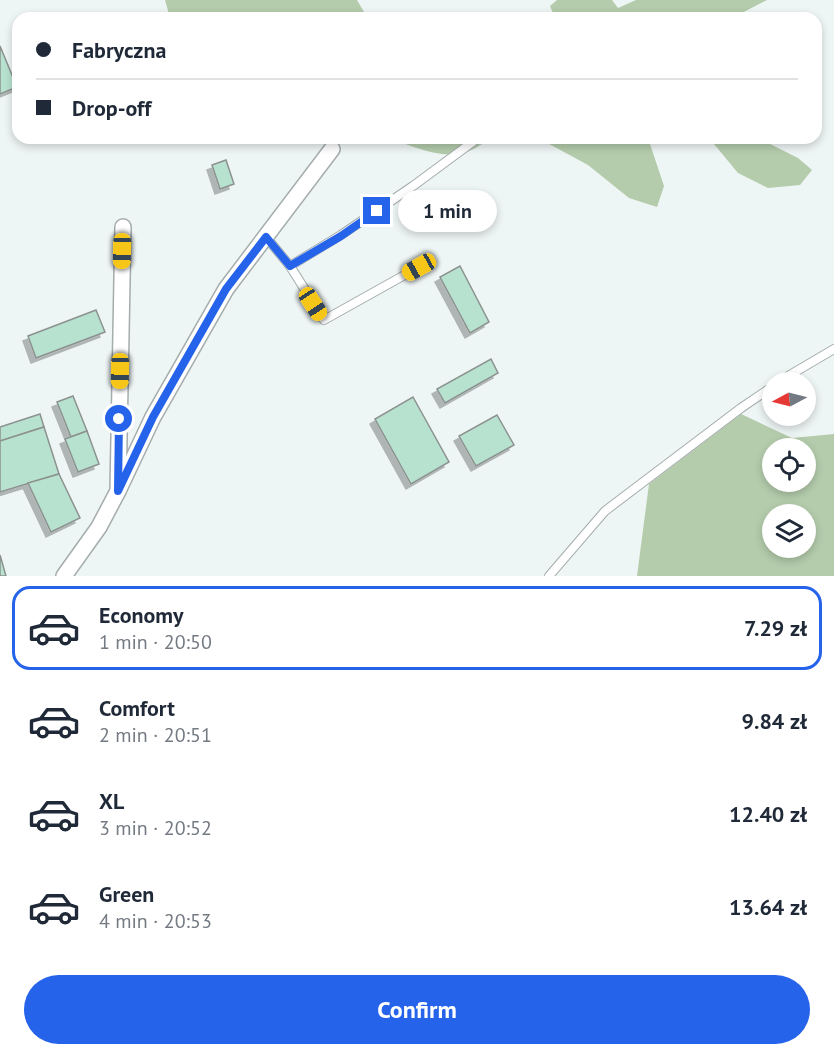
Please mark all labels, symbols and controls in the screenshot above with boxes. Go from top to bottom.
text: Fabryczna [72,36,166,64]
text: Drop-off [72,94,151,122]
callout: 1 min [398,190,497,232]
route end [363,197,390,224]
text: 1 min [423,198,472,224]
car [113,233,131,269]
car [399,250,439,284]
car [296,284,330,324]
car [111,353,129,389]
north arrow [762,372,816,426]
map controls [762,372,816,558]
route start [105,405,132,432]
button: locate [762,438,816,492]
button: layers [762,504,816,558]
icon: car [27,601,81,655]
text: Economy [99,601,183,629]
text: 7.29 zł [744,614,807,642]
text: 1 min · 20:50 [99,629,212,655]
icon: car [27,694,81,748]
text: Comfort [99,694,175,722]
text: 9.84 zł [742,707,807,735]
text: 2 min · 20:51 [99,722,212,748]
icon: car [27,787,81,841]
text: XL [99,787,124,815]
text: 12.40 zł [729,800,807,828]
text: 3 min · 20:52 [99,815,212,841]
icon: car [27,880,81,934]
text: Green [99,880,154,908]
text: 13.64 zł [729,893,807,921]
text: 4 min · 20:53 [99,908,212,934]
button: Confirm [24,975,810,1044]

